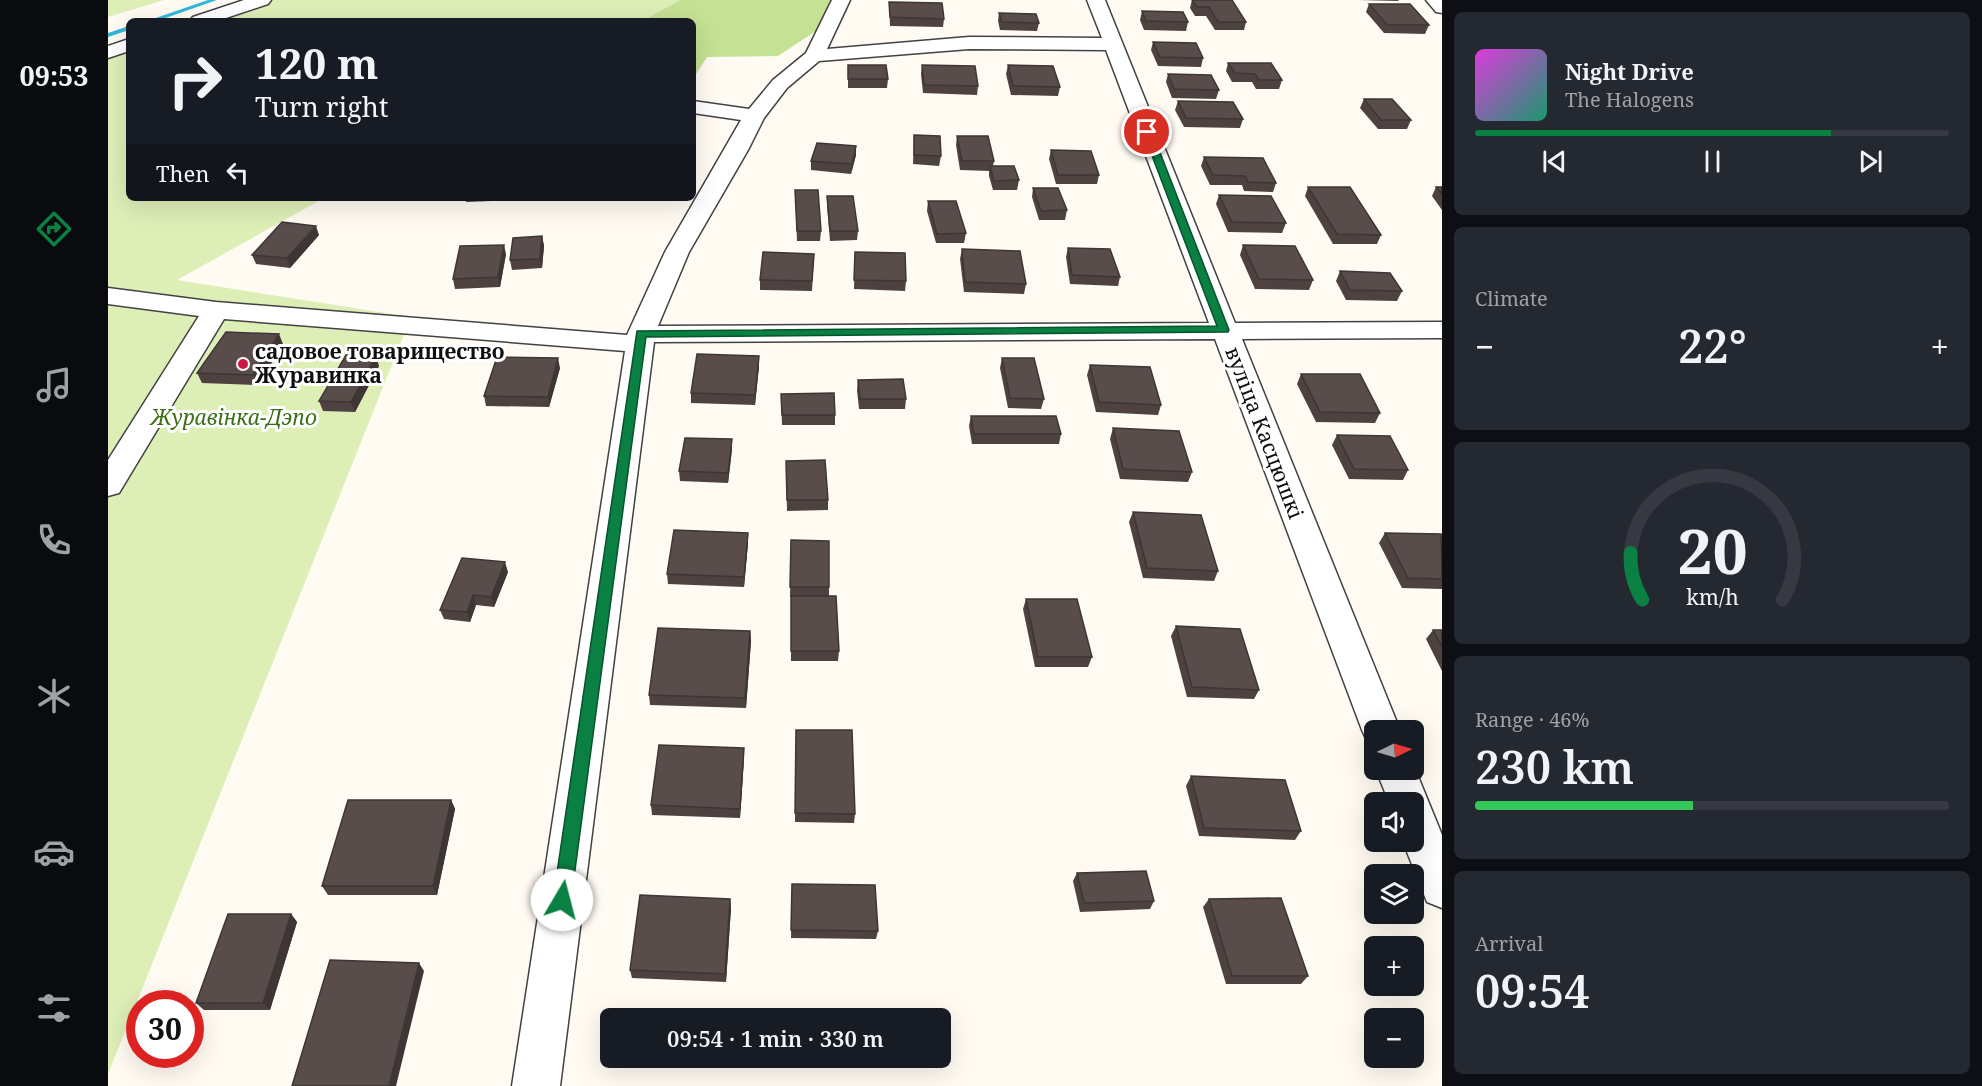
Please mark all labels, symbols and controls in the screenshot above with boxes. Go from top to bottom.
text: 120 m [255,34,379,91]
icon: right [156,42,234,120]
text: Night Drive [1565,56,1694,86]
text: 09:53 [19,57,89,94]
text: The Halogens [1565,86,1694,113]
text: Turn right [255,88,388,125]
pin [1121,106,1172,157]
icon: arrive [1130,115,1163,148]
icon: previous [1538,145,1571,178]
icon: pause [1696,145,1729,178]
icon: next [1854,145,1887,178]
icon: left [221,156,254,189]
text: Then [156,158,209,188]
icon: directions [33,208,75,250]
text: Climate [1475,285,1548,312]
text: 22° [1678,315,1747,376]
text: − [1475,324,1494,369]
text: + [1931,324,1949,369]
place label: садовое товарищество Журавинка [255,337,504,389]
street label: вуліца Касцюшкі [1219,342,1311,523]
marker: садовое товарищество Журавинка [236,357,250,371]
icon: music [33,364,75,406]
park label: Журавінка-Дэпо [149,403,317,431]
text: 20 [1677,507,1747,592]
icon: phone [33,519,75,561]
text: km/h [1686,582,1739,611]
icon: climate [33,675,75,717]
text: Range · 46% [1475,706,1589,733]
north arrow [1364,720,1424,780]
map controls [1364,720,1424,1068]
text: 230 km [1475,736,1634,797]
button: sound [1364,792,1424,852]
icon: car [33,831,75,873]
button: layers [1364,864,1424,924]
position arrow [530,868,594,932]
text: Arrival [1475,930,1543,957]
button: + [1364,936,1424,996]
text: 09:54 [1475,960,1590,1021]
icon: filters [33,987,75,1029]
speed limit sign: 30 [126,990,204,1068]
button: − [1364,1008,1424,1068]
text: 09:54 · 1 min · 330 m [667,1023,884,1053]

